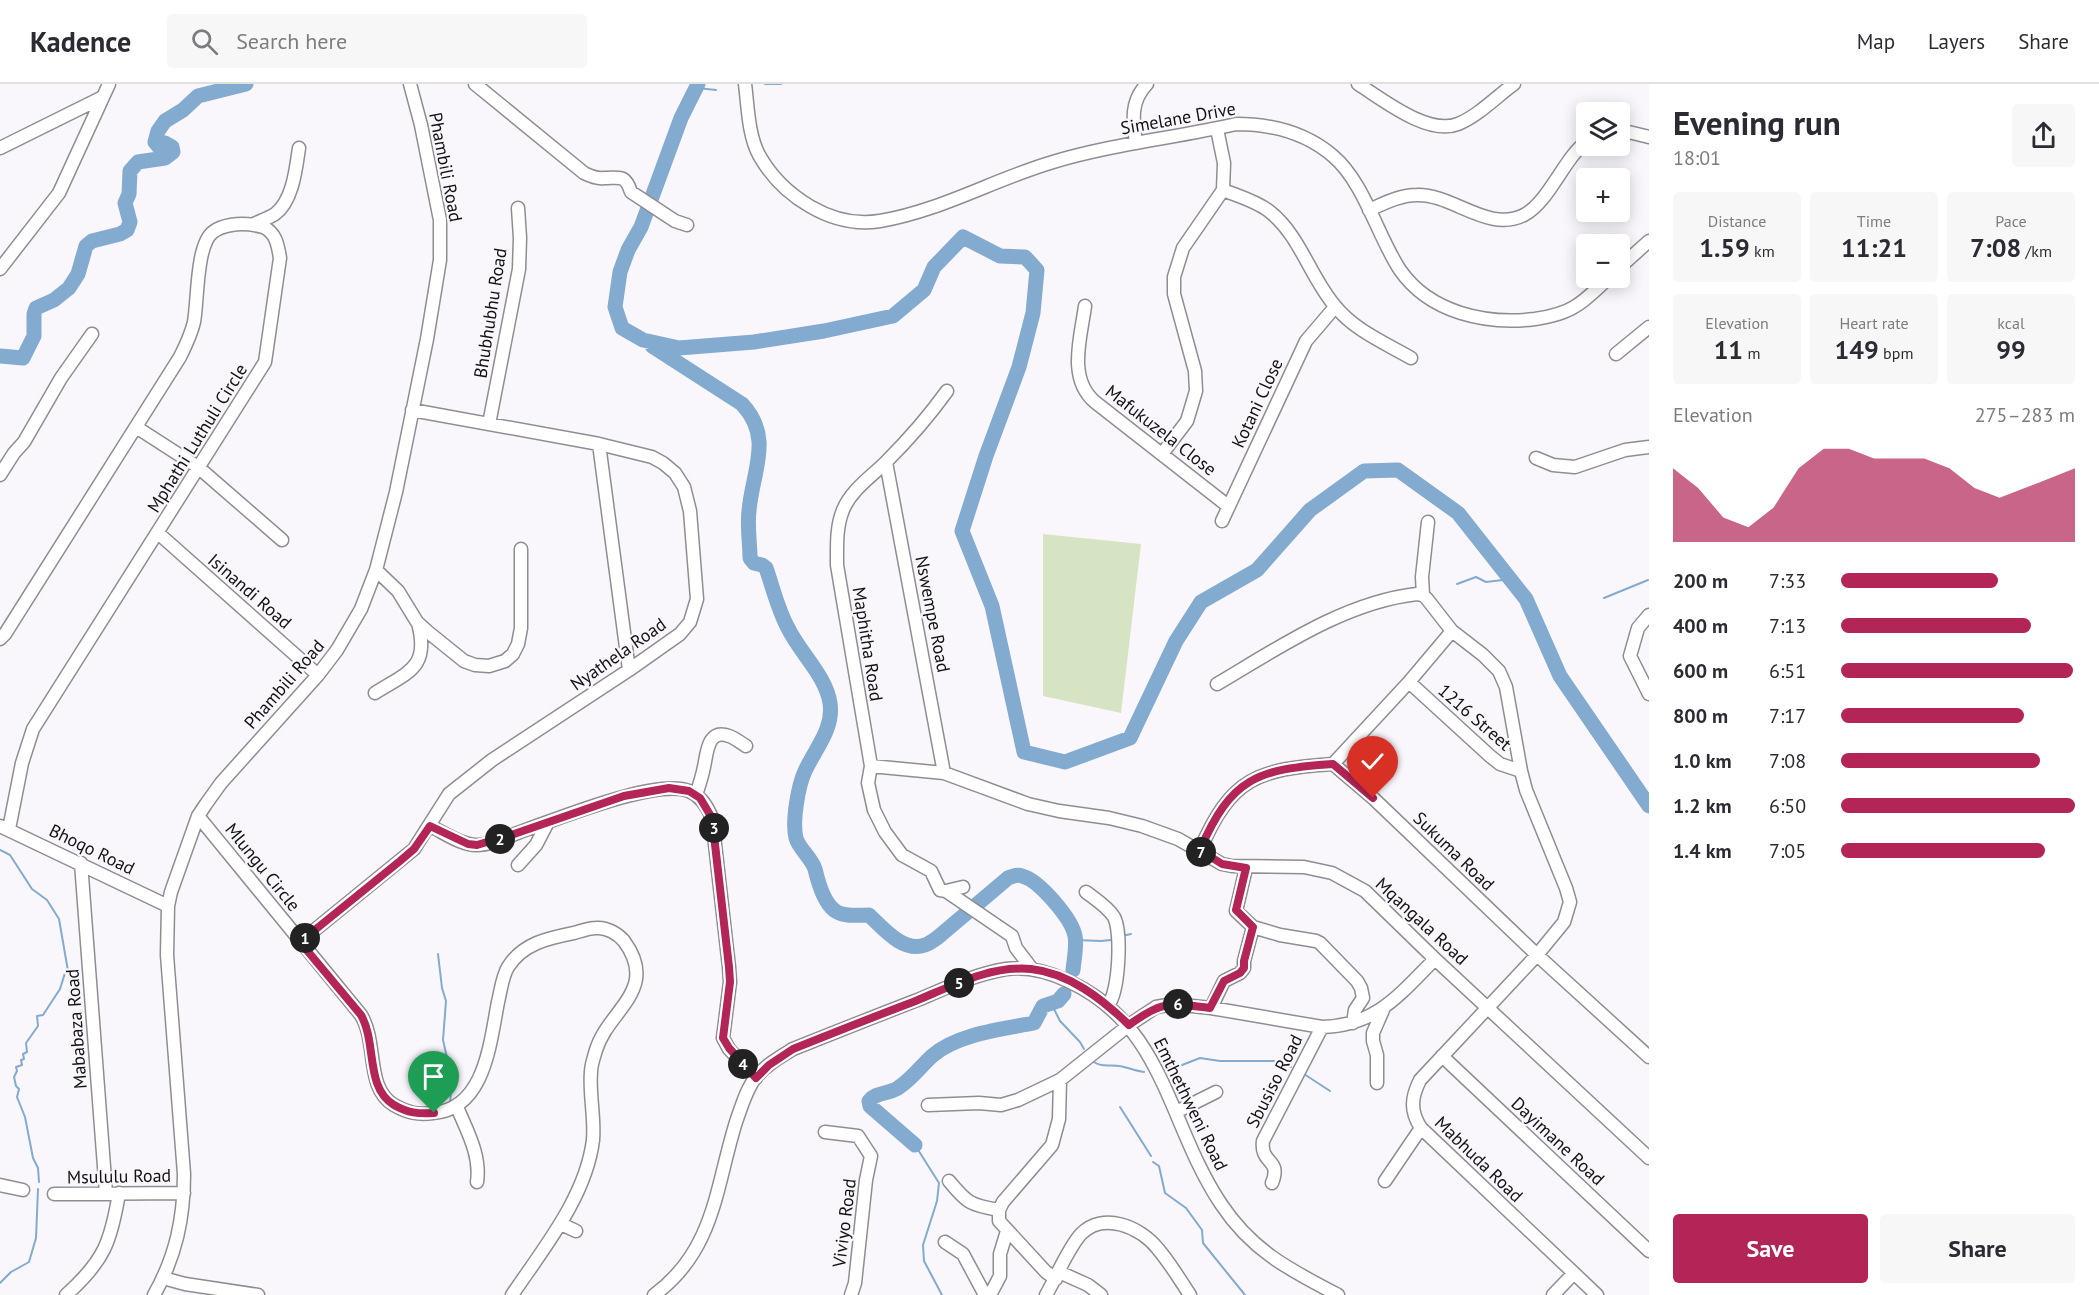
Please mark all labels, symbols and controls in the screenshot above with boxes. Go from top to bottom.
search box [167,14,587,68]
text: Kadence [30,23,131,60]
icon: search [188,25,221,58]
text: Search here [236,27,347,55]
text: Map [1857,28,1895,55]
text: Layers [1928,28,1985,55]
text: Share [2018,28,2069,55]
street label: Simelane Drive [1119,97,1237,139]
text: Evening run [1673,101,1841,144]
map controls [1576,102,1630,288]
button: layers [1576,102,1630,156]
button: share [2012,104,2075,167]
street label: Phambili Road [424,110,468,224]
text: 18:01 [1673,145,1721,171]
button: + [1576,168,1630,222]
text: Distance [1708,211,1766,231]
text: Time [1857,211,1891,231]
text: Pace [1995,211,2027,231]
text: 1.59 [1699,231,1750,264]
text: 11:21 [1841,231,1907,264]
text: 7:08 [1970,231,2021,264]
button: − [1576,234,1630,288]
text: km [1750,241,1775,261]
text: /km [2021,241,2052,261]
street label: Bhubhubhu Road [468,246,512,380]
text: Elevation [1705,313,1769,333]
text: Heart rate [1839,313,1909,333]
text: kcal [1997,313,2025,333]
text: 11 [1714,333,1743,366]
text: 149 [1835,333,1879,366]
text: 99 [1996,333,2026,366]
text: m [1743,343,1760,363]
text: bpm [1879,343,1913,363]
street label: Kotani Close [1226,355,1288,451]
street label: Mphathi Luthuli Circle [142,359,252,517]
street label: Mafukuzela Close [1101,379,1221,481]
text: Elevation [1673,402,1753,428]
text: 275–283 m [1975,402,2075,428]
street label: Isinandi Road [203,548,297,634]
street label: Nswempe Road [910,554,956,674]
text: 200 m [1673,568,1728,594]
text: 7:33 [1769,568,1806,594]
street label: Maphitha Road [848,585,888,703]
street label: Nyathela Road [566,613,670,695]
text: 400 m [1673,613,1728,639]
text: 7:13 [1769,613,1806,639]
street label: Phambili Road [239,635,329,733]
text: 600 m [1673,658,1728,684]
text: 6:51 [1769,658,1806,684]
street label: 1216 Street [1433,679,1517,755]
text: 800 m [1673,703,1728,729]
text: 7:17 [1769,703,1806,729]
pin [1347,736,1398,798]
icon: check [1356,745,1389,778]
text: 1.0 km [1673,748,1732,774]
text: 7:08 [1769,748,1806,774]
text: 1.2 km [1673,793,1732,819]
text: 6:50 [1769,793,1806,819]
street label: Sukuma Road [1409,807,1499,895]
pin: 3 [699,813,729,843]
street label: Bhoqo Road [46,818,138,880]
street label: Mlungu Circle [220,818,306,916]
text: 3 [709,818,719,838]
pin: 2 [485,824,515,854]
text: 2 [495,829,505,849]
pin: 7 [1186,837,1216,867]
text: 1.4 km [1673,838,1732,864]
text: 7:05 [1769,838,1806,864]
text: 7 [1196,842,1206,862]
street label: Mqangala Road [1371,872,1473,970]
pin: 1 [290,923,320,953]
text: 1 [300,928,310,948]
street label: Mababaza Road [60,968,92,1090]
pin: 5 [944,968,974,998]
text: 5 [954,973,964,993]
pin: 6 [1163,989,1193,1019]
text: 6 [1173,994,1183,1014]
street label: Sbusiso Road [1241,1031,1307,1131]
street label: Emthethweni Road [1149,1034,1233,1174]
pin: 4 [728,1049,758,1079]
pin [408,1051,459,1113]
text: 4 [738,1054,748,1074]
icon: arrive [417,1060,450,1093]
street label: Dayimane Road [1507,1092,1609,1190]
street label: Mabhuda Road [1430,1111,1528,1207]
street label: Msululu Road [67,1164,171,1188]
street label: Viviyo Road [827,1177,861,1270]
button: Save [1673,1214,1868,1283]
button: Share [1880,1214,2075,1283]

